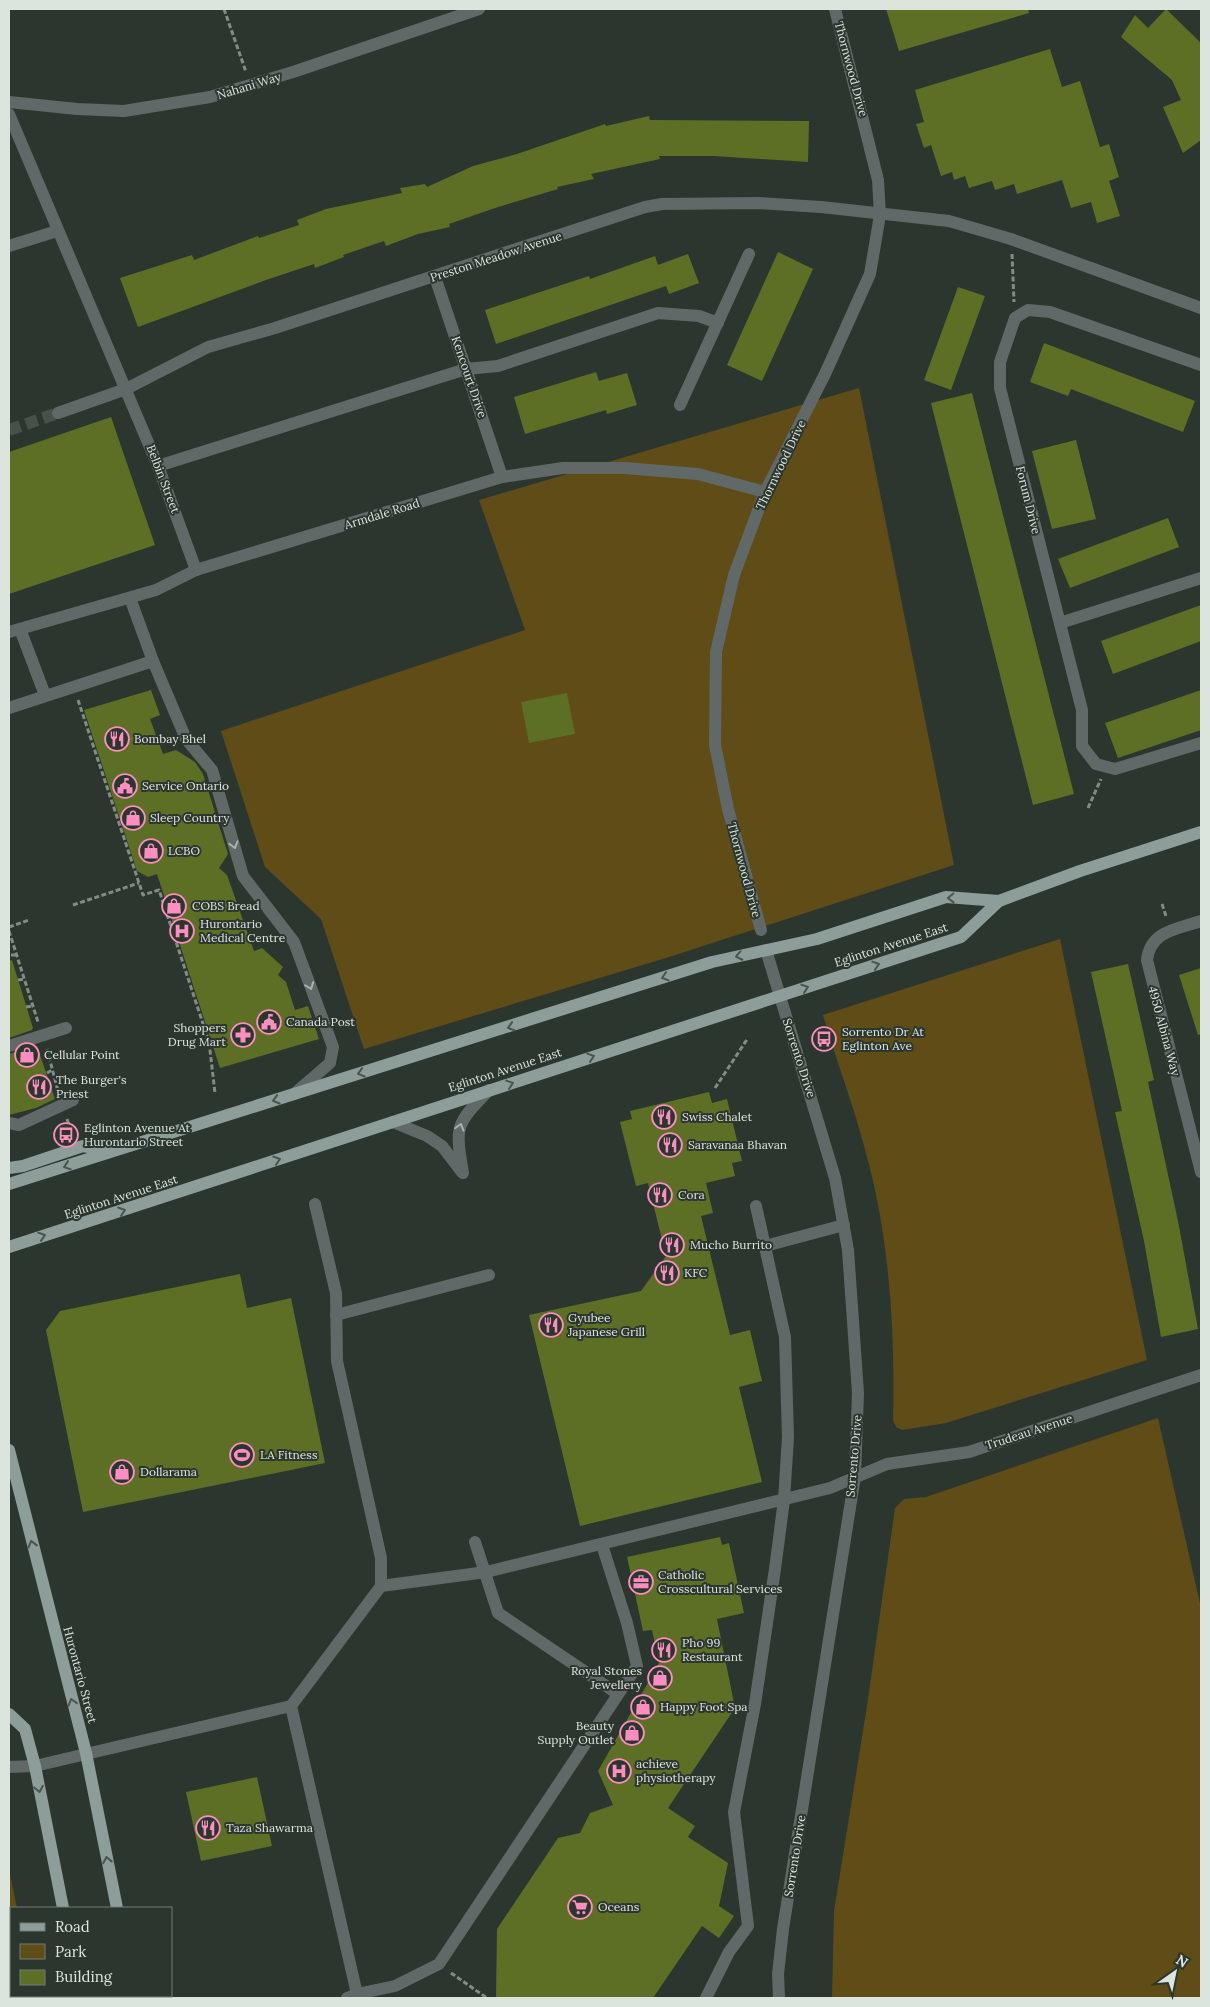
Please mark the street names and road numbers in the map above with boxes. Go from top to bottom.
street label: Thornwood Drive [832,20,872,119]
street label: Nahani Way [215,68,283,102]
street label: Preston Meadow Avenue [428,228,564,285]
street label: Kencourt Drive [448,334,491,420]
street label: Thornwood Drive [752,417,809,512]
street label: Belbin Street [144,442,184,515]
street label: Forum Drive [1013,464,1044,536]
street label: Armdale Road [342,495,421,532]
street label: Thornwood Drive [725,821,765,920]
street label: Eglinton Avenue East [832,919,950,970]
street label: 4950 Albina Way [1145,984,1184,1078]
street label: Sorrento Drive [780,1016,820,1100]
street label: Eglinton Avenue East [446,1044,564,1095]
street label: Eglinton Avenue East [62,1171,180,1222]
street label: Trudeau Avenue [983,1410,1075,1453]
street label: Sorrento Drive [842,1414,865,1498]
street label: Hurontario Street [60,1625,101,1725]
street label: Sorrento Drive [781,1813,808,1898]

